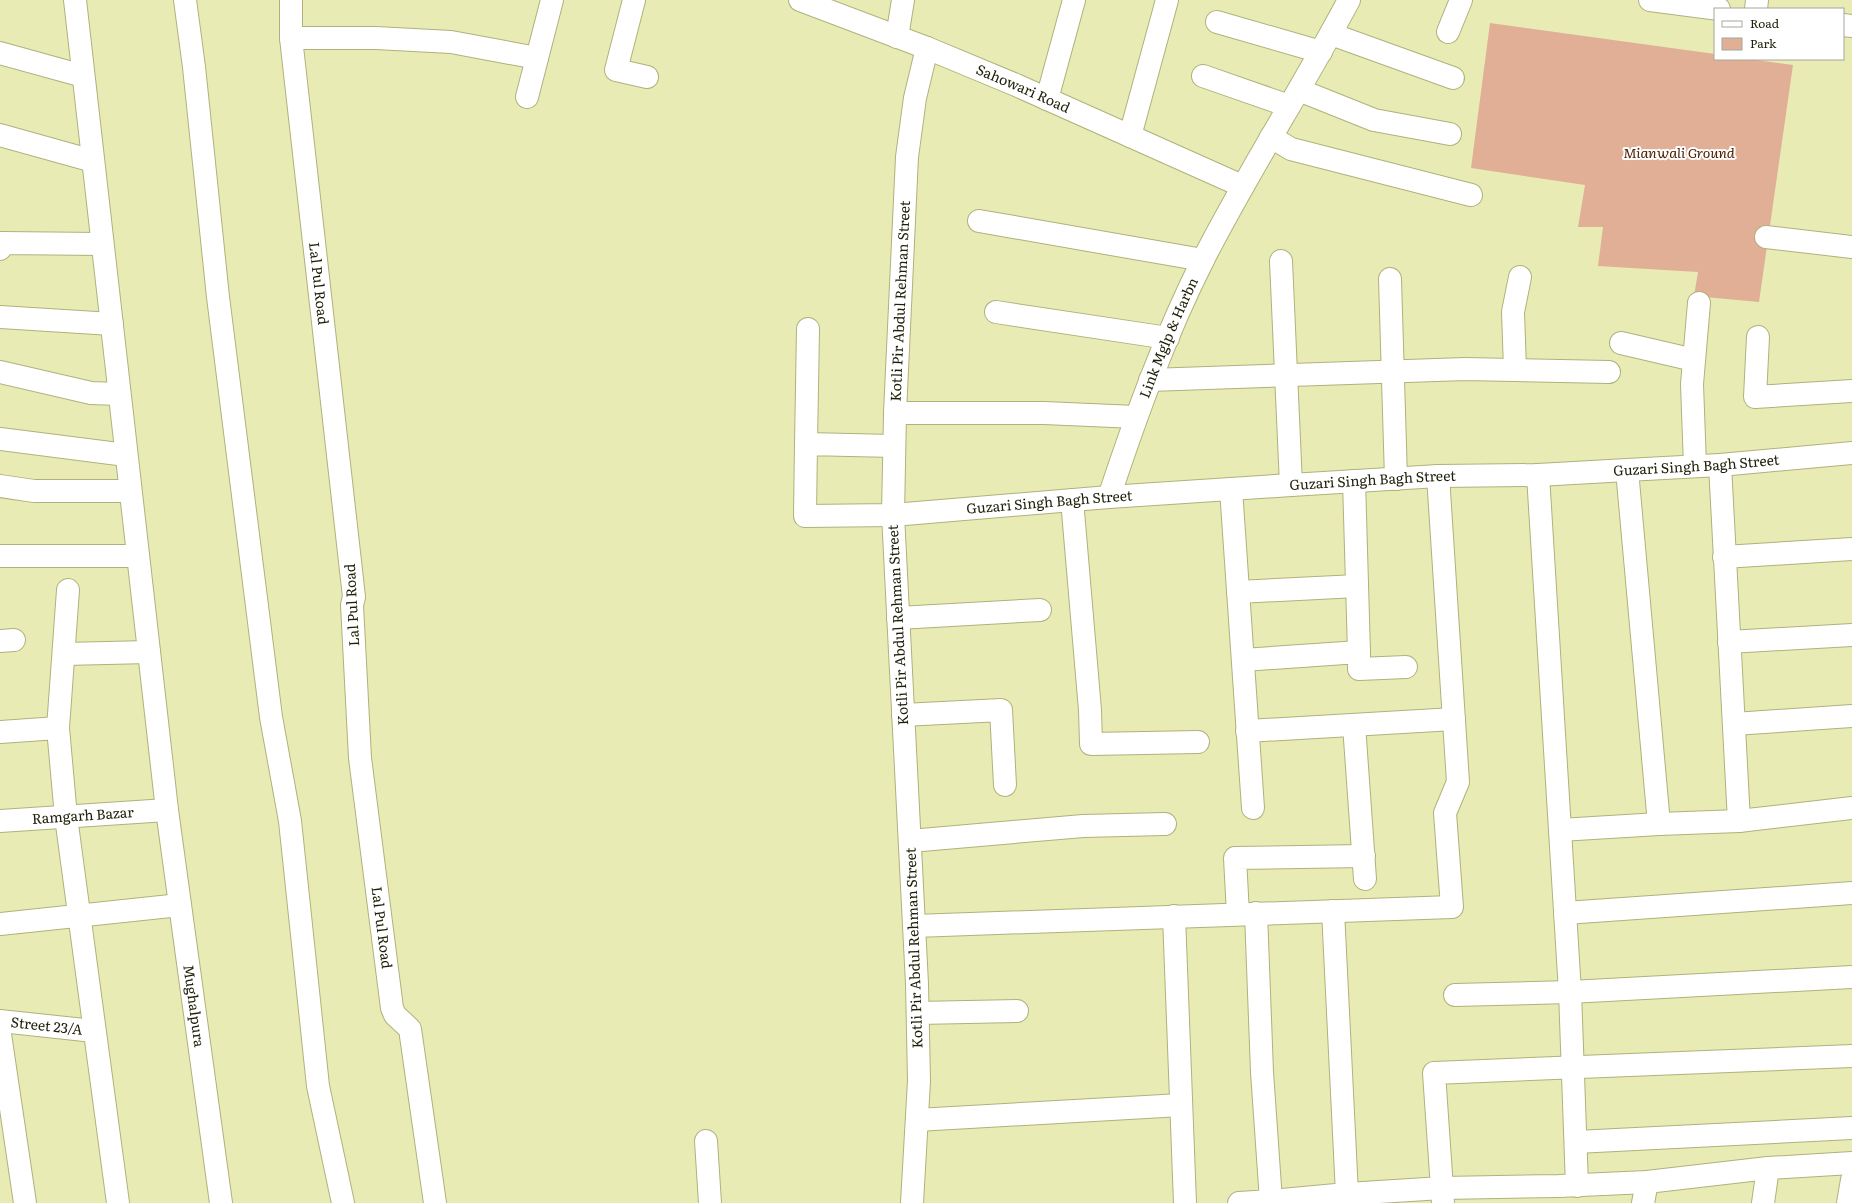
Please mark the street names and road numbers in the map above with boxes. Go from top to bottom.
street label: Sahowari Road [973,59,1074,117]
street label: Kotli Pir Abdul Rehman Street [885,200,914,402]
street label: Lal Pul Road [305,241,334,326]
street label: Link Mglp & Harbn [1134,274,1202,401]
street label: Guzari Singh Bagh Street [1613,449,1780,480]
street label: Guzari Singh Bagh Street [1289,465,1456,494]
street label: Guzari Singh Bagh Street [966,484,1133,518]
street label: Kotli Pir Abdul Rehman Street [882,524,912,726]
street label: Lal Pul Road [339,563,363,647]
street label: Ramgarh Bazar [31,801,135,828]
street label: Kotli Pir Abdul Rehman Street [899,847,926,1049]
street label: Lal Pul Road [368,885,398,970]
street label: Mughalpura [179,963,211,1049]
street label: Street 23/A [10,1011,85,1039]

